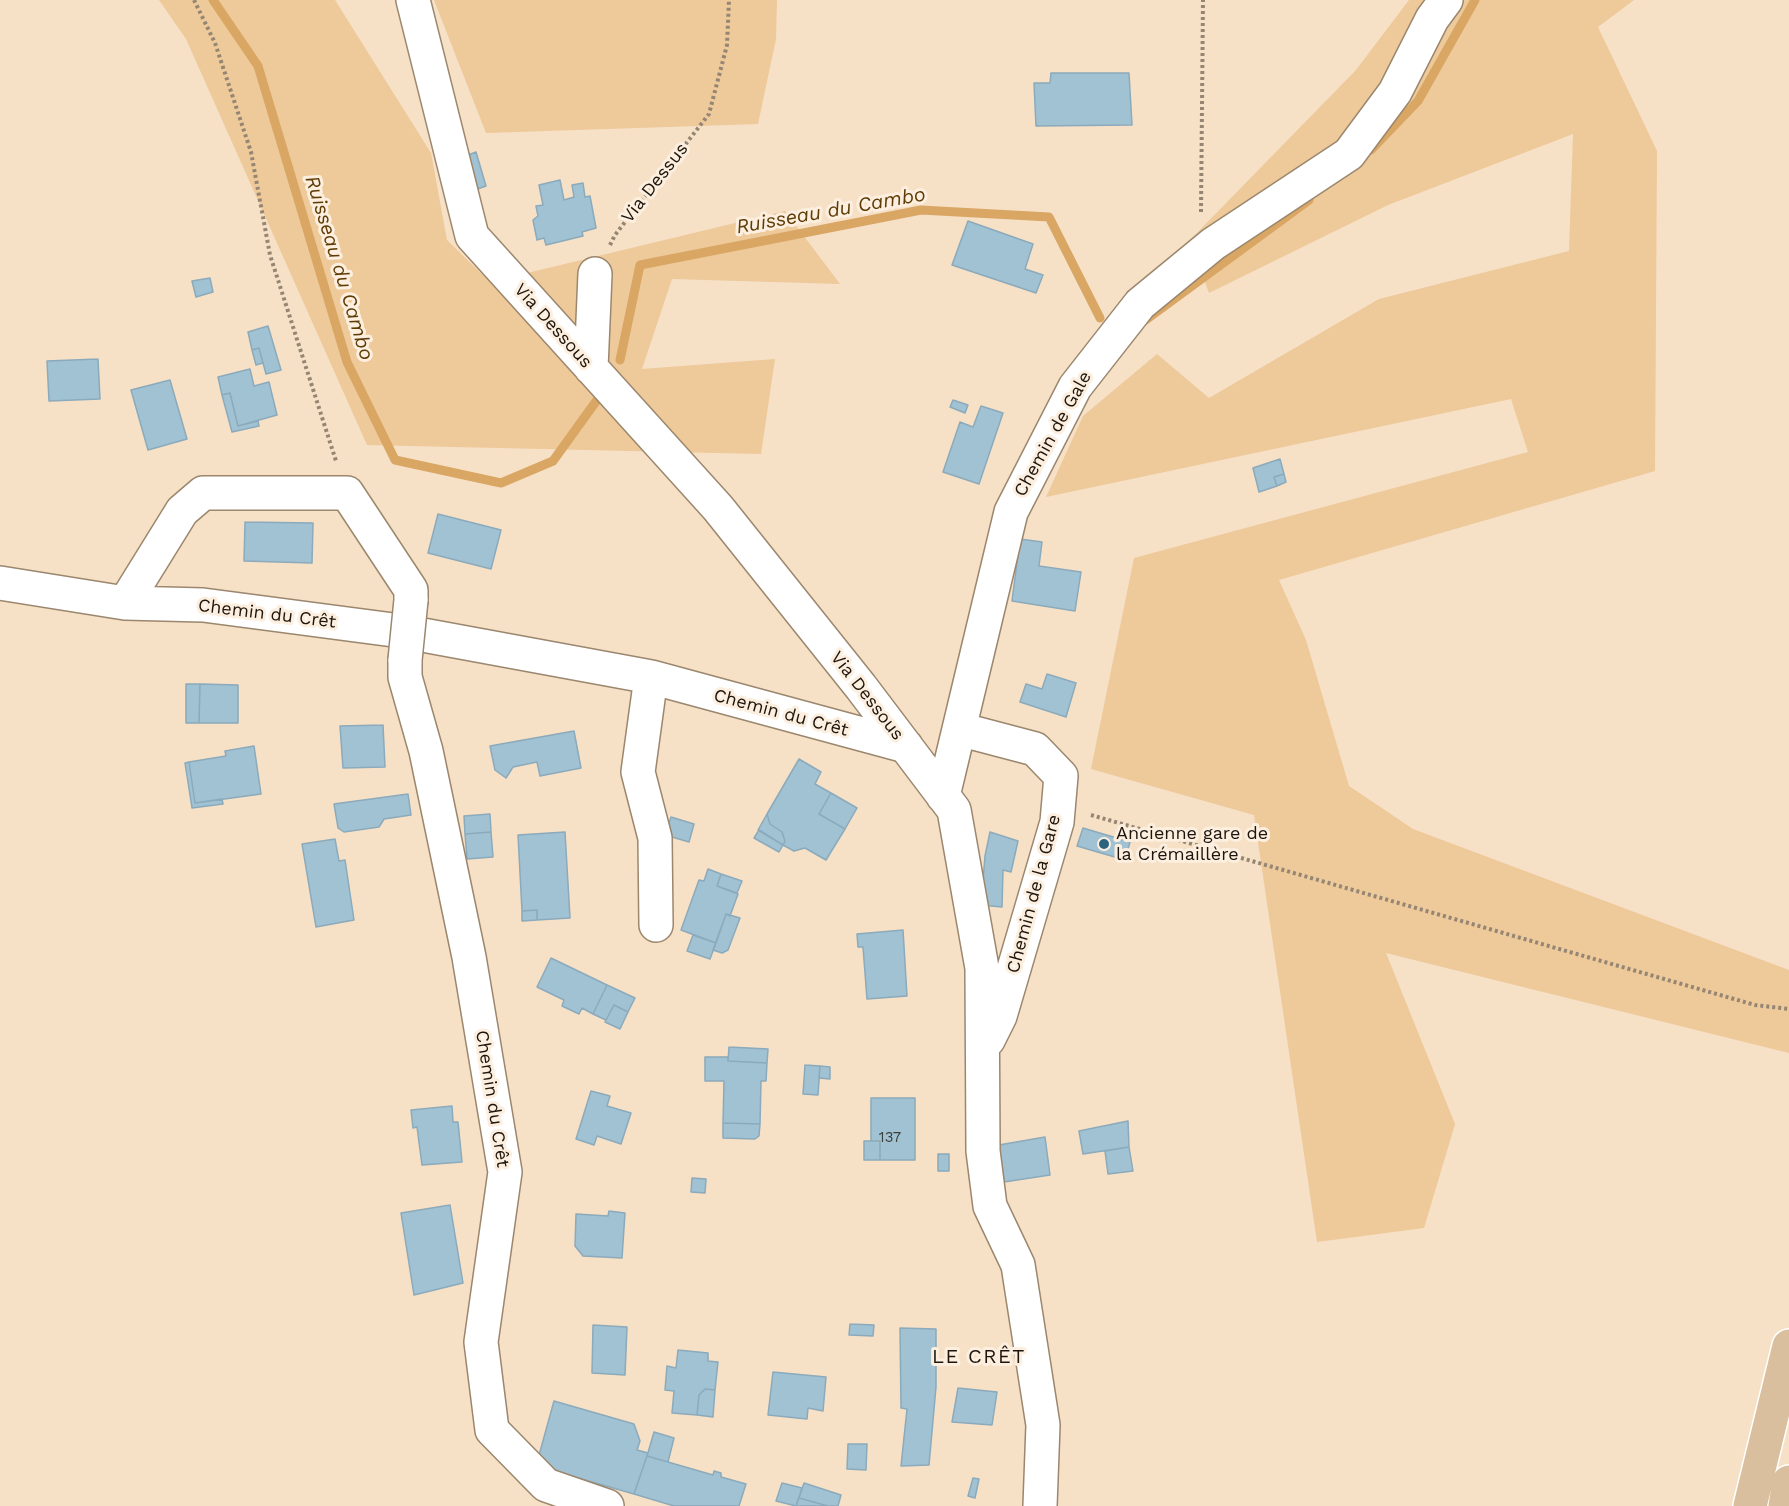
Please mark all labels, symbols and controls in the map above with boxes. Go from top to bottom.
street label: Via Dessus [617,139,693,227]
water label: Ruisseau du Cambo [299,173,379,363]
water label: Ruisseau du Cambo [734,183,928,239]
street label: Via Dessous [509,279,597,373]
street label: Chemin de Gale [1010,368,1096,500]
street label: Chemin du Crêt [197,595,337,633]
street label: Via Dessous [826,647,908,745]
street label: Chemin du Crêt [711,685,851,741]
street label: Chemin de la Gare [1002,812,1066,976]
place label: Ancienne gare de la Crémaillère [1116,823,1268,866]
marker: Ancienne gare de la Crémaillère [1097,837,1111,851]
street label: Chemin du Crêt [470,1029,514,1169]
house number: 137 [879,1129,901,1147]
district label: LE CRÊT [932,1345,1026,1369]

